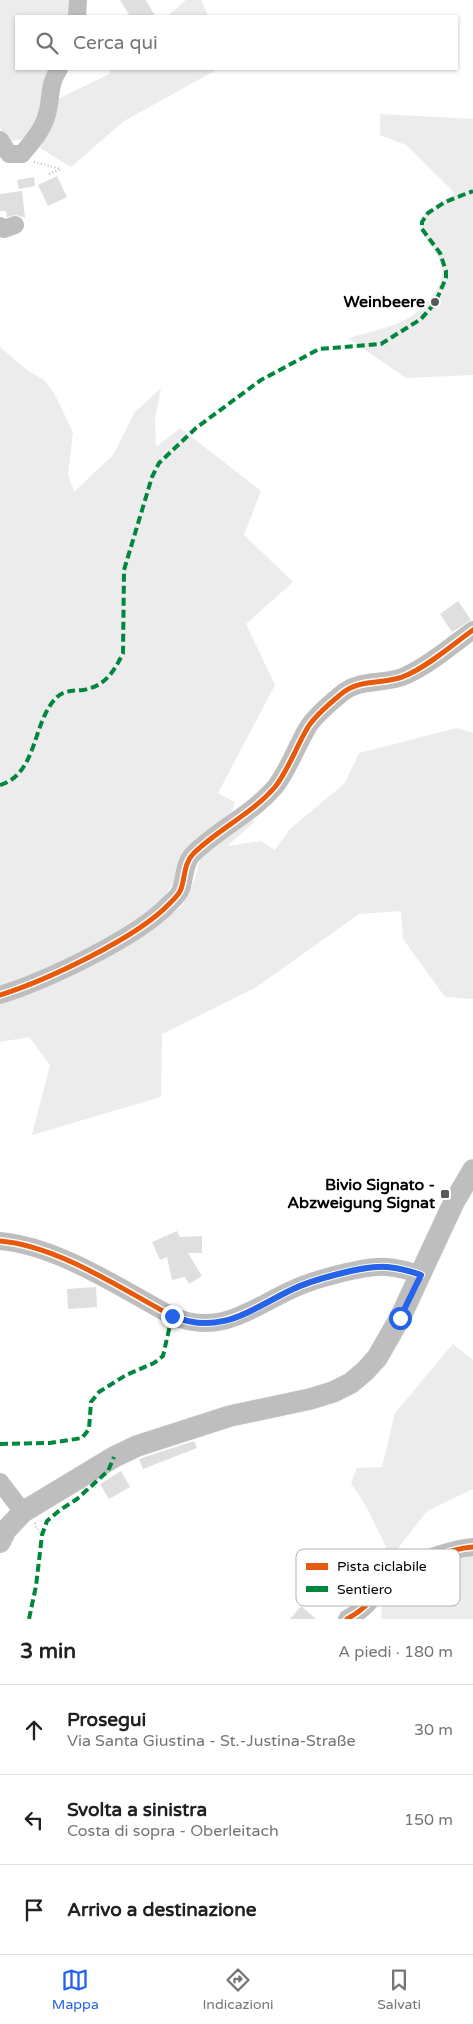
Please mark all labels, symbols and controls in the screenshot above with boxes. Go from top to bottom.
search box [15,15,458,70]
icon: search [33,29,61,57]
text: Cerca qui [73,32,158,54]
place label: Weinbeere [344,292,425,312]
marker: Weinbeere [429,296,441,308]
place label: Bivio Signato - Abzweigung Signat [287,1175,436,1213]
marker: Bivio Signato - Abzweigung Signat [439,1188,451,1200]
route end [161,1305,184,1328]
route start [389,1307,412,1330]
legend [296,1549,460,1606]
text: Pista ciclabile [337,1558,427,1575]
text: Sentiero [337,1581,392,1598]
text: 3 min [20,1639,76,1664]
text: A piedi · 180 m [338,1642,453,1662]
text: Prosegui [67,1709,146,1731]
icon: ahead [20,1716,48,1744]
text: 30 m [414,1720,453,1740]
text: Via Santa Giustina - St.-Justina-Straße [67,1731,356,1751]
text: Svolta a sinistra [67,1799,207,1821]
icon: left [20,1806,48,1834]
text: 150 m [404,1810,453,1830]
text: Costa di sopra - Oberleitach [67,1821,279,1841]
icon: arrive [20,1896,48,1924]
text: Arrivo a destinazione [67,1899,257,1921]
tab: Mappa [52,1966,99,2013]
tab: Indicazioni [203,1966,274,2013]
tab: Salvati [377,1966,421,2013]

